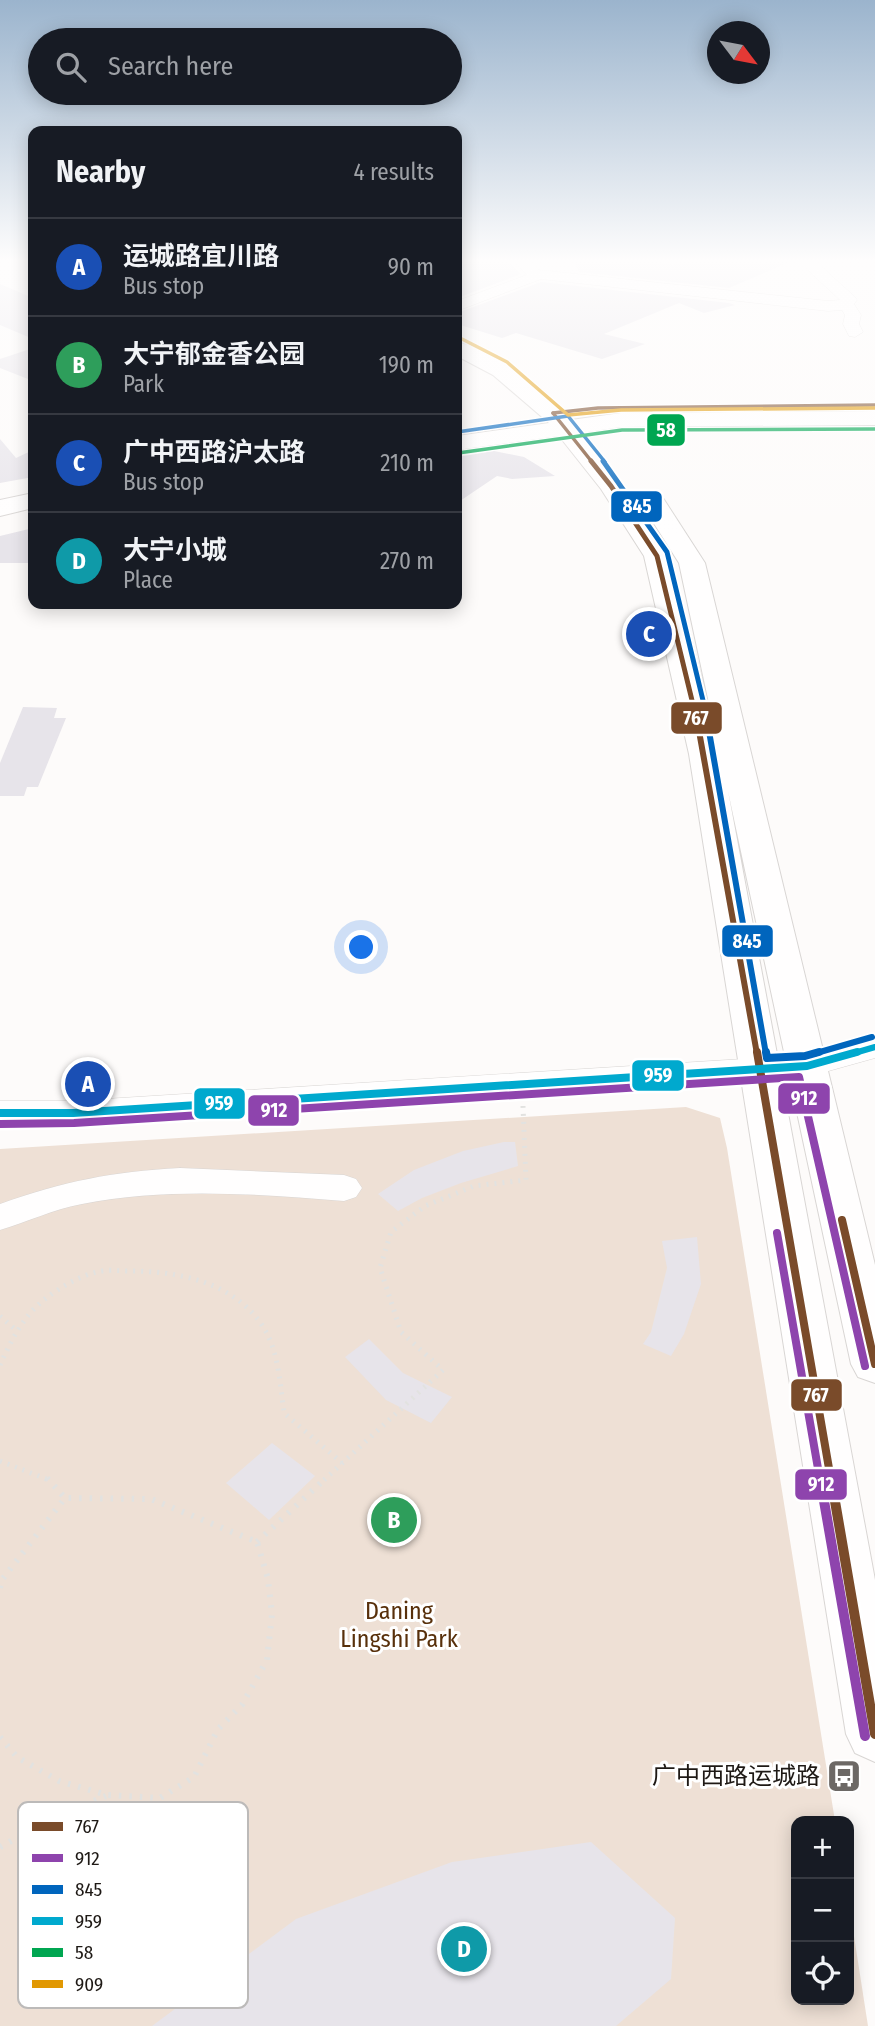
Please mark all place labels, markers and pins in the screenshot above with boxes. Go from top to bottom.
pin: C [626,608,672,660]
pin: A [65,1058,111,1110]
pin: B [371,1494,417,1546]
bus stop icon: 广中西路运城路 [825,1757,863,1795]
place label: 广中西路运城路 [652,1762,820,1790]
pin: D [441,1923,487,1975]

